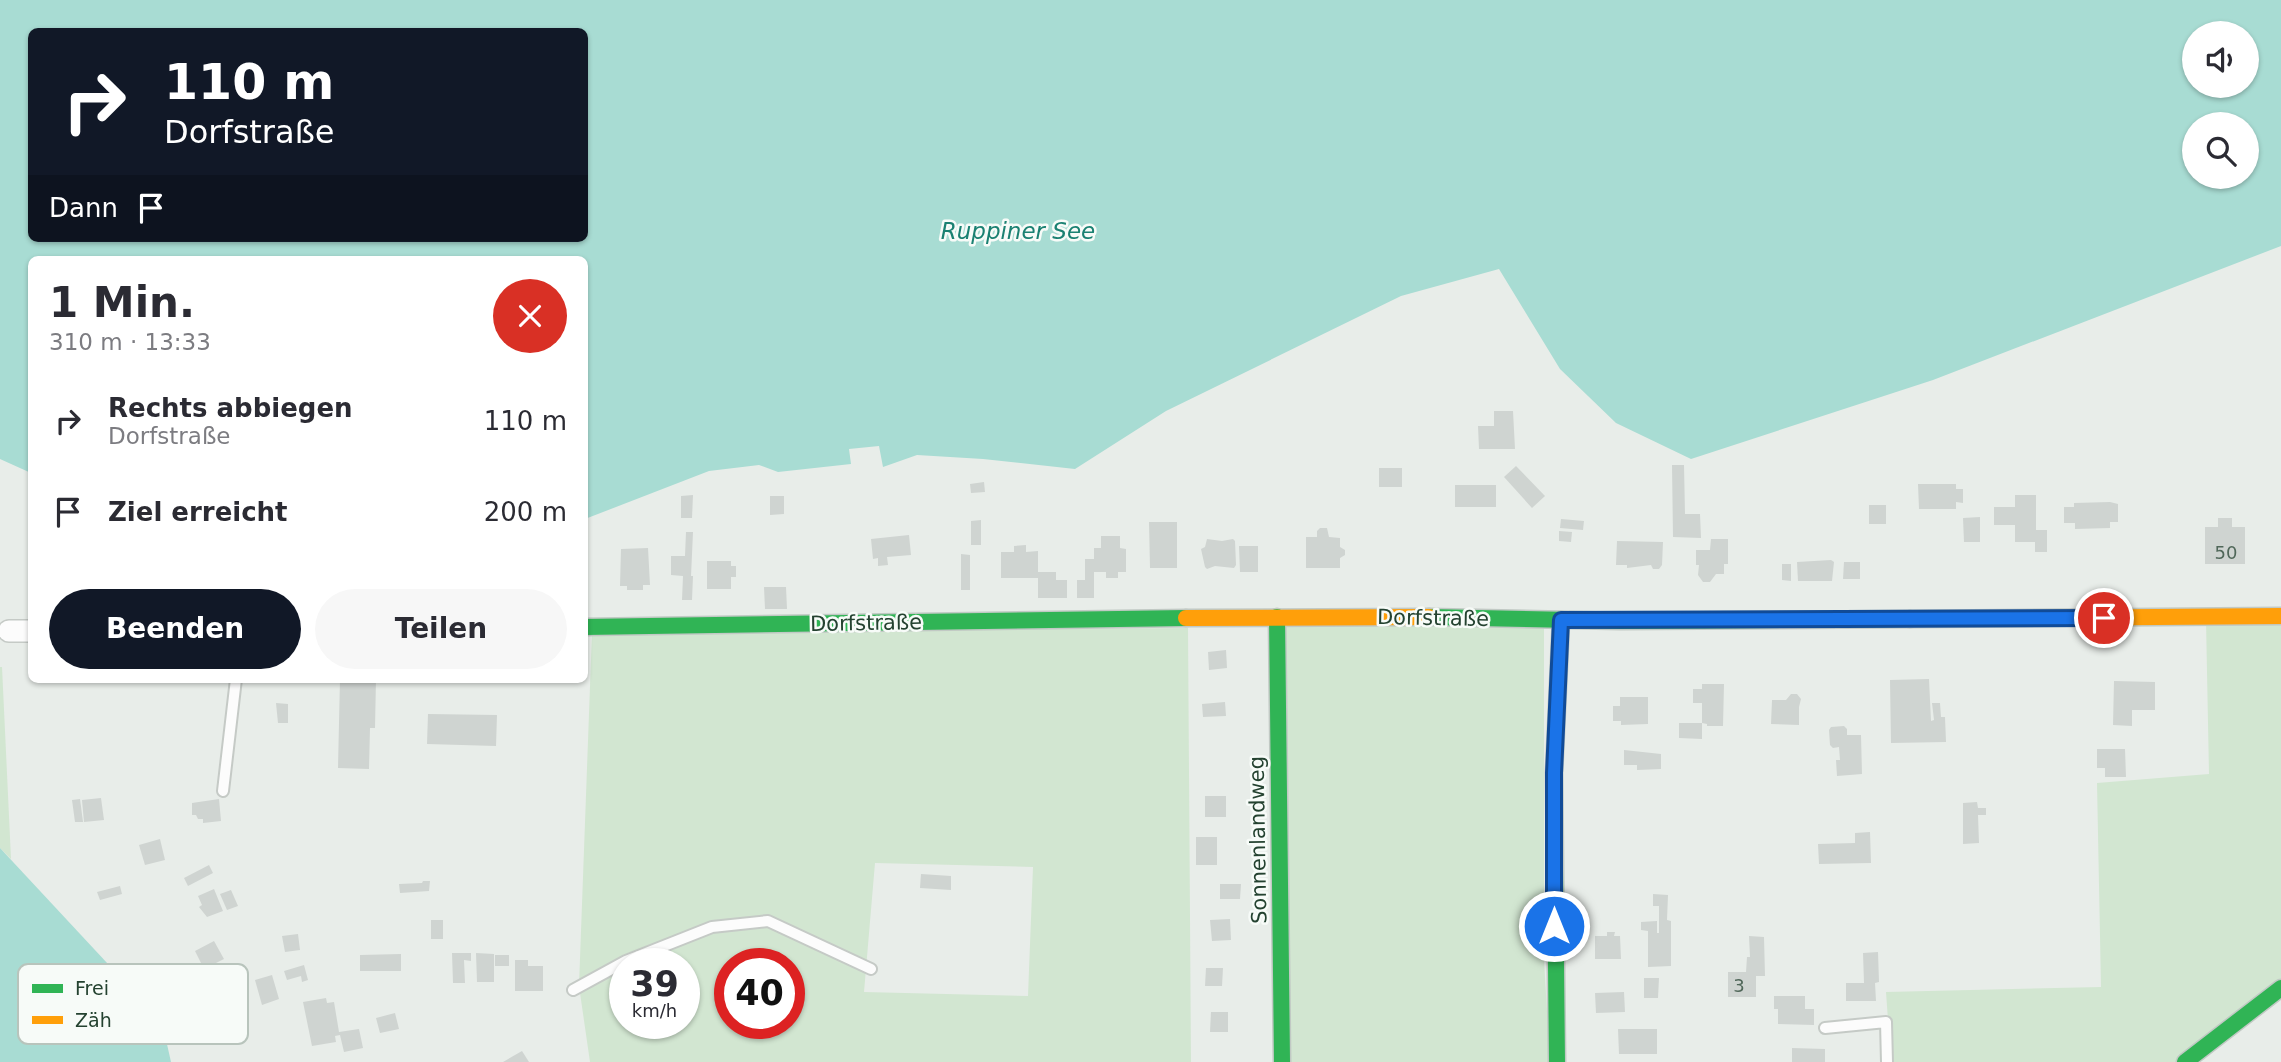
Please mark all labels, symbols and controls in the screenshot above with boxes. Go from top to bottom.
map controls [2182,21,2259,189]
button: sound [2182,21,2259,98]
text: 110 m [164,54,334,111]
icon: right [49,56,140,147]
button: search [2182,112,2259,189]
text: Dorfstraße [164,113,334,151]
icon: arrive [132,189,170,227]
text: Dann [49,193,118,223]
water label: Ruppiner See [941,218,1095,244]
text: 1 Min. [49,278,195,327]
button: close [493,279,567,353]
text: 310 m · 13:33 [49,329,211,355]
text: Rechts abbiegen [108,393,353,423]
icon: right [49,402,87,440]
text: 110 m [484,406,567,436]
text: Dorfstraße [108,423,231,449]
icon: arrive [49,493,87,531]
text: Ziel erreicht [108,497,288,527]
text: 200 m [484,497,567,527]
house number: 50 [2215,542,2237,563]
pin [2074,588,2134,648]
button: Beenden [49,589,301,669]
button: Teilen [315,589,567,669]
icon: arrive [2085,599,2123,637]
street label: Dorfstraße [1377,605,1489,631]
street label: Dorfstraße [810,610,922,636]
street label: Sonnenlandweg [1245,756,1271,924]
position arrow [1517,889,1591,963]
speed limit sign: 40 [714,948,805,1039]
legend [18,964,248,1044]
text: 39 [630,964,679,1004]
house number: 3 [1733,975,1745,996]
text: Frei [75,977,109,999]
text: km/h [632,1000,677,1021]
text: Zäh [75,1009,112,1031]

